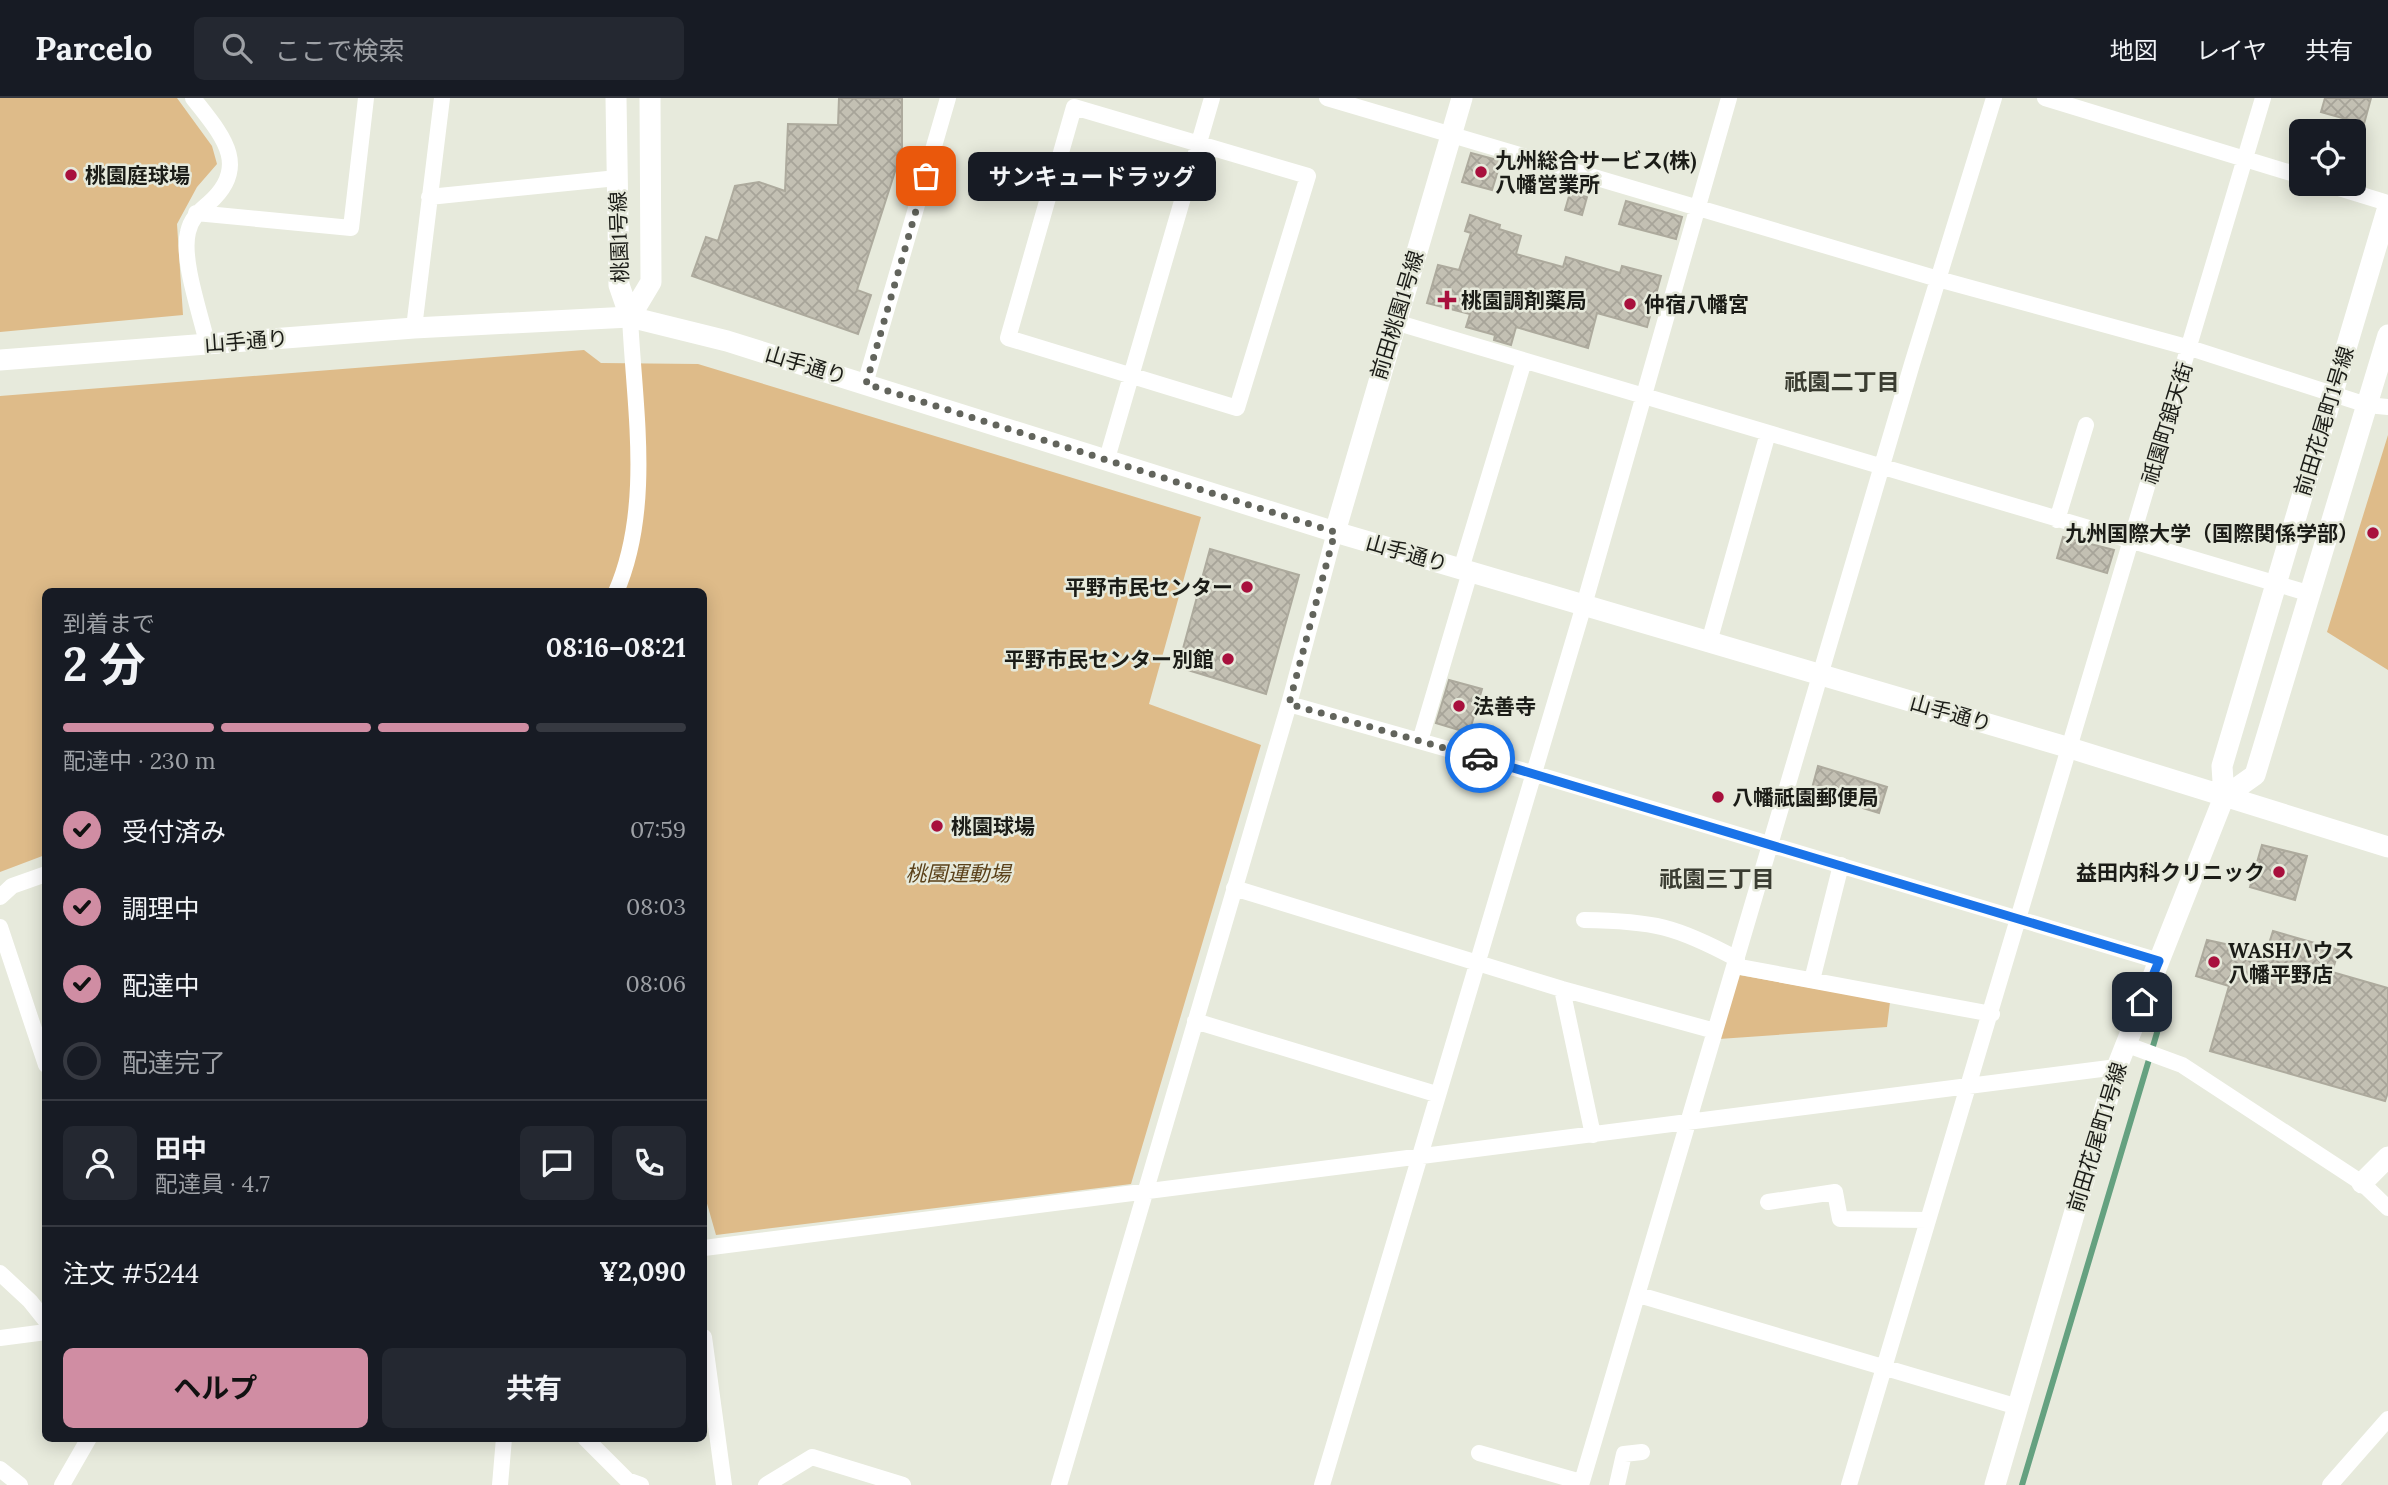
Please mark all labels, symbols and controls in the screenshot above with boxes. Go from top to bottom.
search box [194,17,684,80]
text: Parcelo [35,27,152,69]
icon: search [218,29,256,67]
text: ここで検索 [274,34,404,67]
text: 地図 [2110,35,2158,66]
text: レイヤ [2196,35,2267,66]
text: 共有 [2305,35,2353,66]
map controls [2289,119,2366,196]
button: locate [2289,119,2366,196]
pin [896,146,956,206]
place label: 九州総合サービス(株) 八幡営業所 [1495,147,1696,198]
callout: サンキュードラッグ [968,152,1216,200]
icon: bag [907,157,945,195]
place label: 桃園庭球場 [85,162,190,189]
text: サンキュードラッグ [989,162,1196,191]
marker: 九州総合サービス(株) 八幡営業所 [1473,164,1489,180]
marker: 桃園庭球場 [63,167,79,183]
street label: 桃園1号線 [604,191,634,283]
street label: 前田桃園1号線 [1365,247,1429,383]
place label: 桃園調剤薬局 [1461,287,1587,314]
place label: 仲宿八幡宮 [1644,291,1749,318]
marker: 桃園調剤薬局 [1439,292,1455,308]
marker: 仲宿八幡宮 [1622,296,1638,312]
street label: 山手通り [203,325,289,357]
street label: 山手通り [762,340,850,390]
street label: 前田花尾町1号線 [2288,343,2360,499]
street label: 祇園町銀天街 [2136,359,2198,487]
district label: 祇園二丁目 [1785,367,1900,396]
place label: 九州国際大学（国際関係学部） [2065,520,2359,547]
marker: 九州国際大学（国際関係学部） [2365,525,2381,541]
street label: 山手通り [1363,528,1451,578]
place label: 平野市民センター [1065,574,1233,601]
marker: 平野市民センター [1239,579,1255,595]
text: 到着まで [63,609,155,638]
text: 08:16–08:21 [546,631,686,664]
text: 2 分 [63,635,146,694]
place label: 平野市民センター別館 [1004,646,1214,673]
marker: 平野市民センター別館 [1220,651,1236,667]
street label: 山手通り [1907,688,1995,738]
place label: 法善寺 [1473,693,1536,720]
marker: 法善寺 [1451,698,1467,714]
courier [1445,723,1515,793]
icon: car [1461,739,1499,777]
text: 配達中 · 230 m [63,746,216,775]
place label: 八幡祇園郵便局 [1732,784,1879,811]
marker: 八幡祇園郵便局 [1710,789,1726,805]
icon: check [63,811,101,849]
place label: 桃園球場 [951,813,1035,840]
text: 受付済み [122,815,226,848]
text: 07:59 [630,815,686,844]
marker: 桃園球場 [929,818,945,834]
place label: 益田内科クリニック [2076,859,2265,886]
park label: 桃園運動場 [906,860,1012,887]
district label: 祇園三丁目 [1660,864,1775,893]
marker: 益田内科クリニック [2271,864,2287,880]
icon: check [63,888,101,926]
text: 調理中 [122,892,200,925]
text: 08:03 [626,892,686,921]
place label: WASHハウス 八幡平野店 [2228,937,2354,988]
marker: WASHハウス 八幡平野店 [2206,954,2222,970]
icon: check [63,965,101,1003]
text: 配達中 [122,969,200,1002]
text: 08:06 [625,969,686,998]
pin [2112,972,2172,1032]
icon: home [2123,983,2161,1021]
text: 配達完了 [122,1046,226,1079]
street label: 前田花尾町1号線 [2061,1059,2133,1215]
button: person [63,1126,137,1200]
button: chat [520,1126,594,1200]
button: phone [612,1126,686,1200]
text: 田中 [155,1132,207,1165]
text: 配達員 · 4.7 [155,1169,270,1198]
text: ¥2,090 [599,1255,686,1288]
text: 注文 #5244 [63,1257,199,1290]
button: ヘルプ [63,1348,368,1428]
button: 共有 [382,1348,686,1428]

